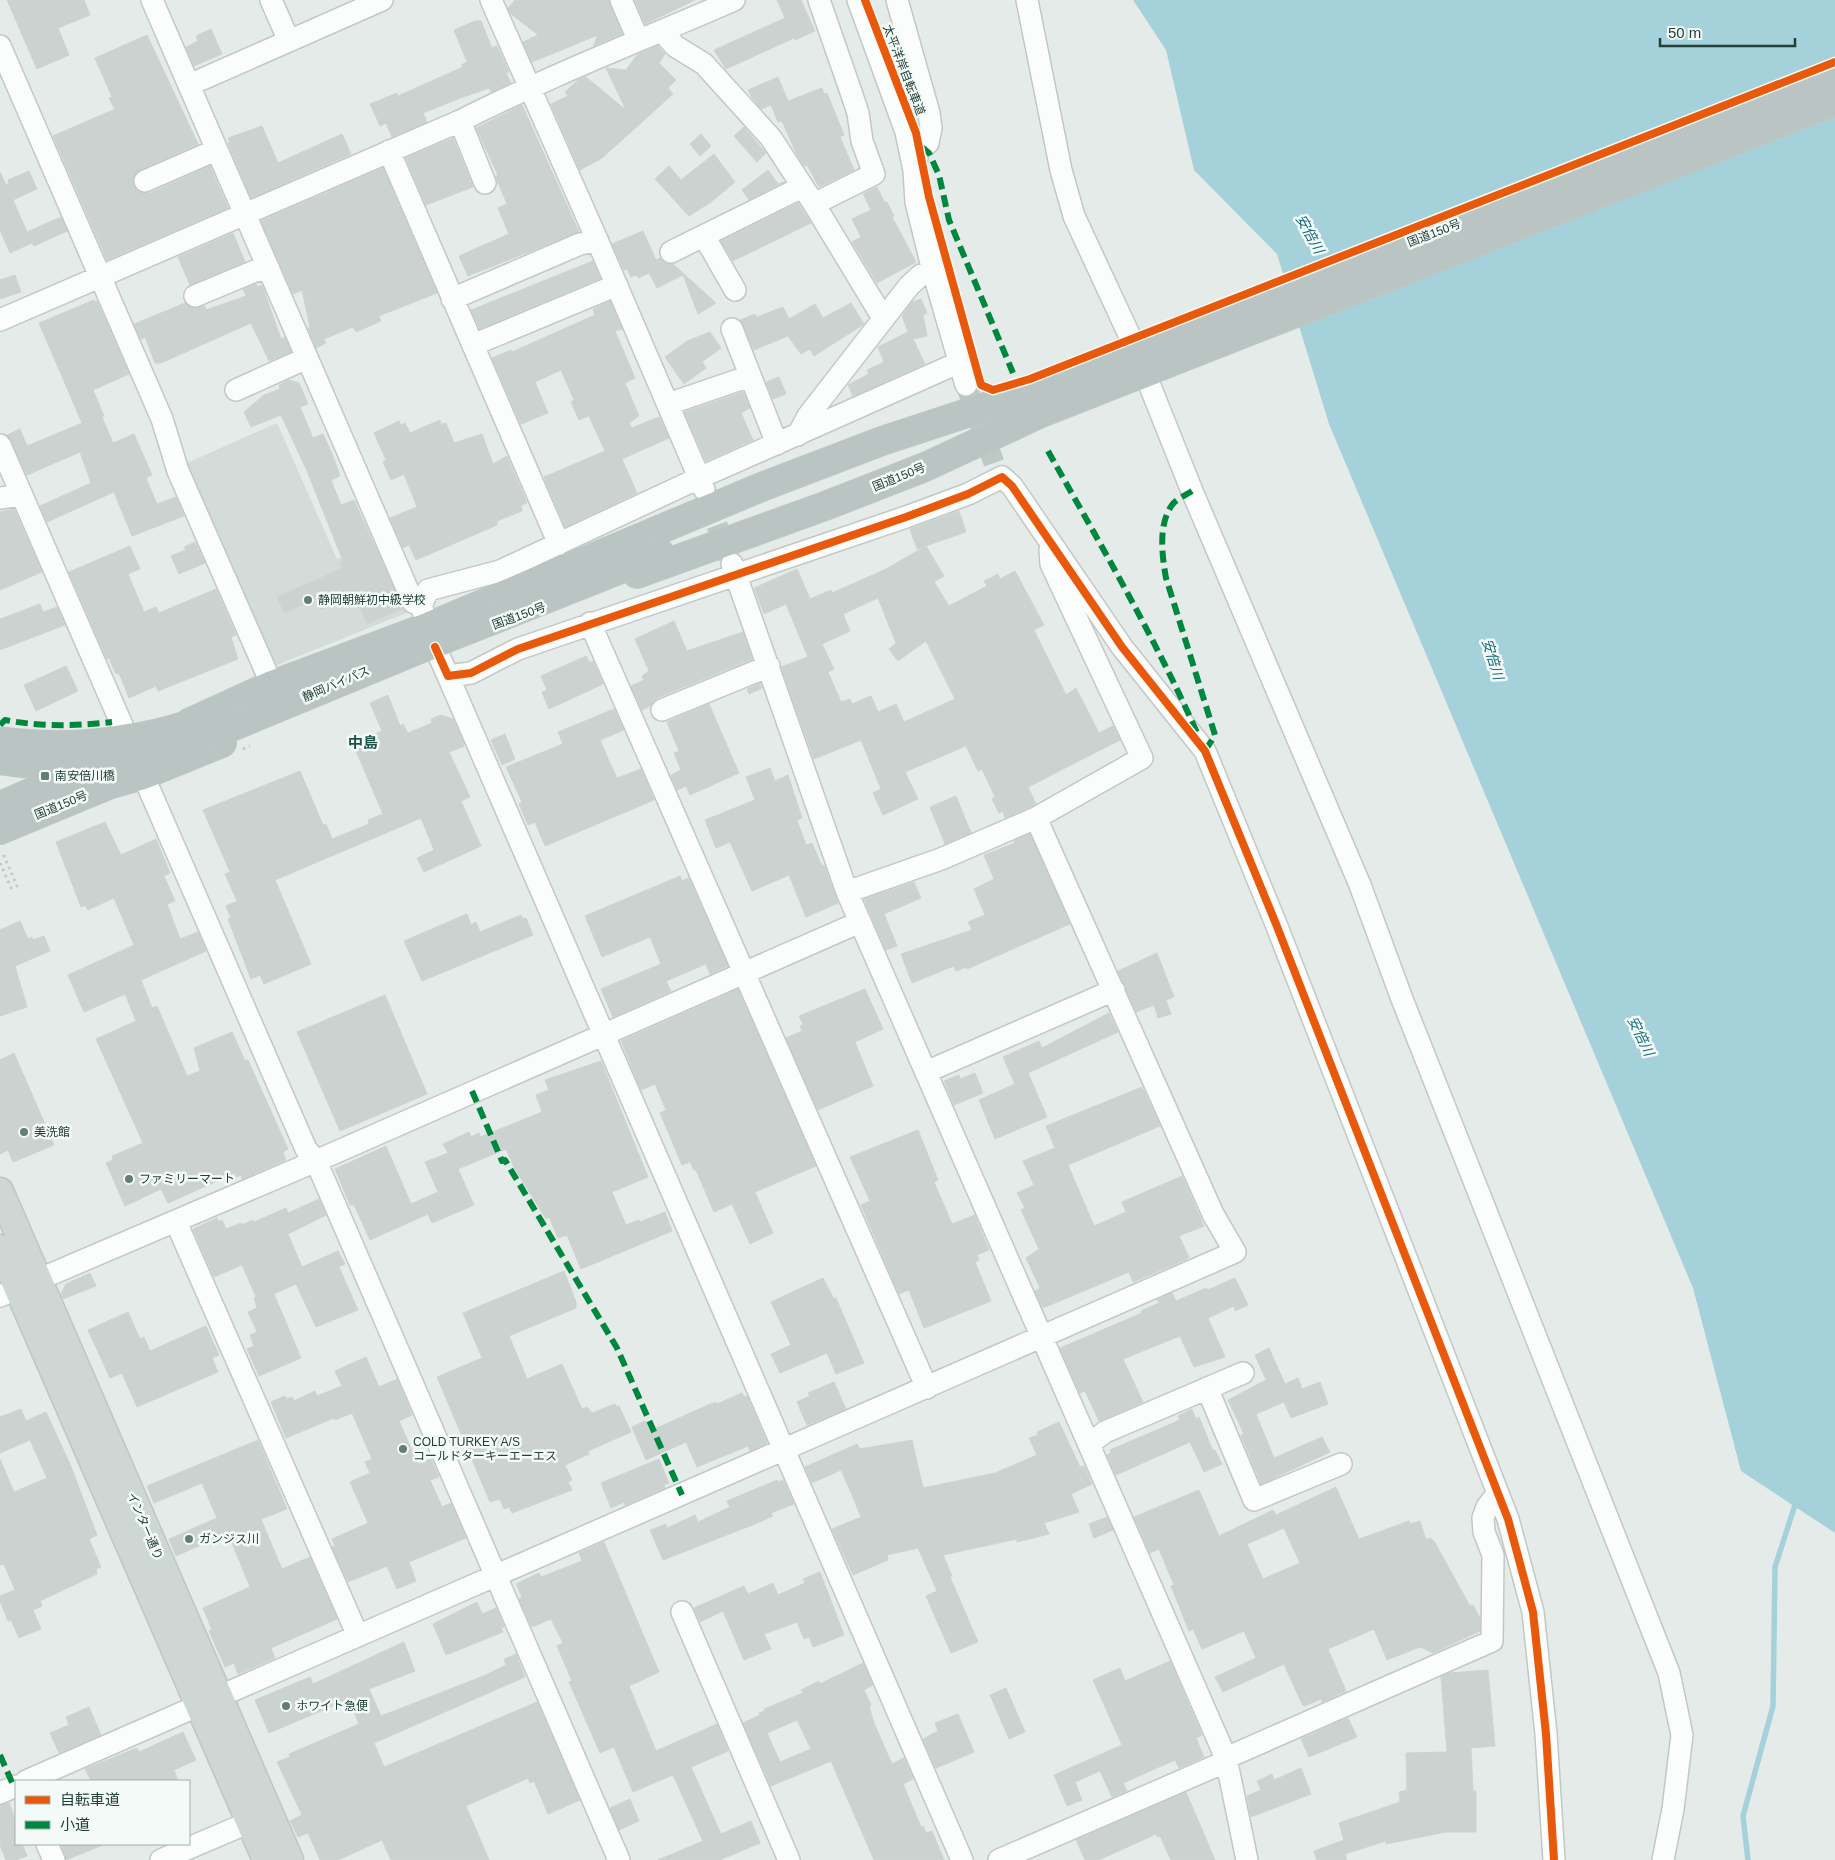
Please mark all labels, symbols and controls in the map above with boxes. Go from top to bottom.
scale bar [1660,15,1795,47]
street label: 太平洋岸自転車道 [880,23,928,117]
text: 50 m [1668,24,1701,41]
water label: 安倍川 [1293,212,1328,258]
street label: 国道150号 [1405,216,1463,250]
street label: 国道150号 [870,460,928,494]
place label: 静岡朝鮮初中級学校 [318,593,426,607]
marker: 静岡朝鮮初中級学校 [302,594,314,606]
street label: 国道150号 [490,600,548,632]
water label: 安倍川 [1479,637,1507,683]
street label: 静岡バイパス [300,664,372,704]
district label: 中島 [348,734,378,751]
place label: 南安倍川橋 [55,769,115,783]
marker: 南安倍川橋 [39,770,51,782]
street label: 国道150号 [32,788,90,822]
water label: 安倍川 [1625,1014,1658,1060]
place label: 美洗館 [34,1125,70,1139]
marker: 美洗館 [18,1126,30,1138]
place label: ファミリーマート [139,1172,235,1186]
marker: ファミリーマート [123,1173,135,1185]
place label: COLD TURKEY A/S コールドターキーエーエス [413,1435,557,1463]
marker: COLD TURKEY A/S コールドターキーエーエス [397,1443,409,1455]
street label: インター通り [124,1490,166,1562]
place label: ガンジス川 [199,1532,259,1546]
marker: ガンジス川 [183,1533,195,1545]
place label: ホワイト急便 [296,1699,368,1713]
marker: ホワイト急便 [280,1700,292,1712]
legend [15,1780,190,1845]
text: 自転車道 [60,1791,120,1808]
text: 小道 [60,1816,90,1833]

